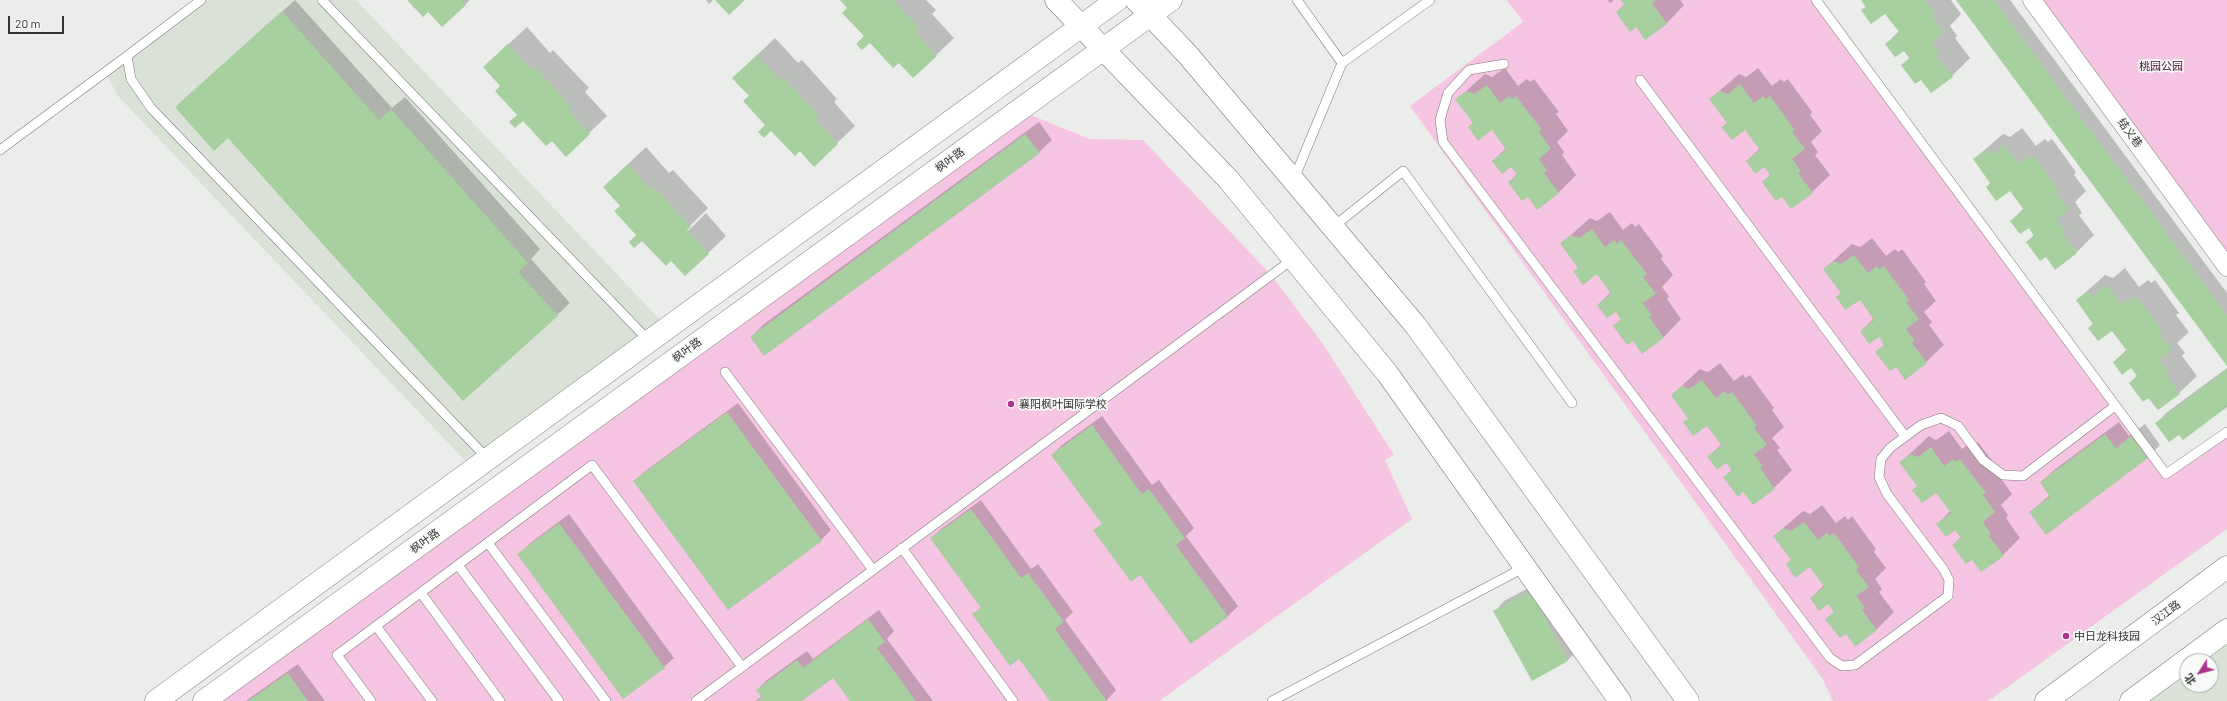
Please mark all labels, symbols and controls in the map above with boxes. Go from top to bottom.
scale bar [10,8,66,34]
text: 20 m [15,16,41,30]
park label: 桃园公园 [2139,59,2183,73]
street label: 结义巷 [2115,116,2145,150]
street label: 枫叶路 [933,145,967,175]
street label: 枫叶路 [670,335,704,365]
place label: 襄阳枫叶国际学校 [1019,397,1107,411]
marker: 襄阳枫叶国际学校 [1006,399,1016,409]
street label: 枫叶路 [408,526,442,556]
street label: 汉江路 [2149,598,2183,628]
place label: 中日龙科技园 [2074,629,2140,643]
marker: 中日龙科技园 [2061,631,2071,641]
north arrow [2179,653,2219,693]
text: 北 [2181,671,2198,688]

